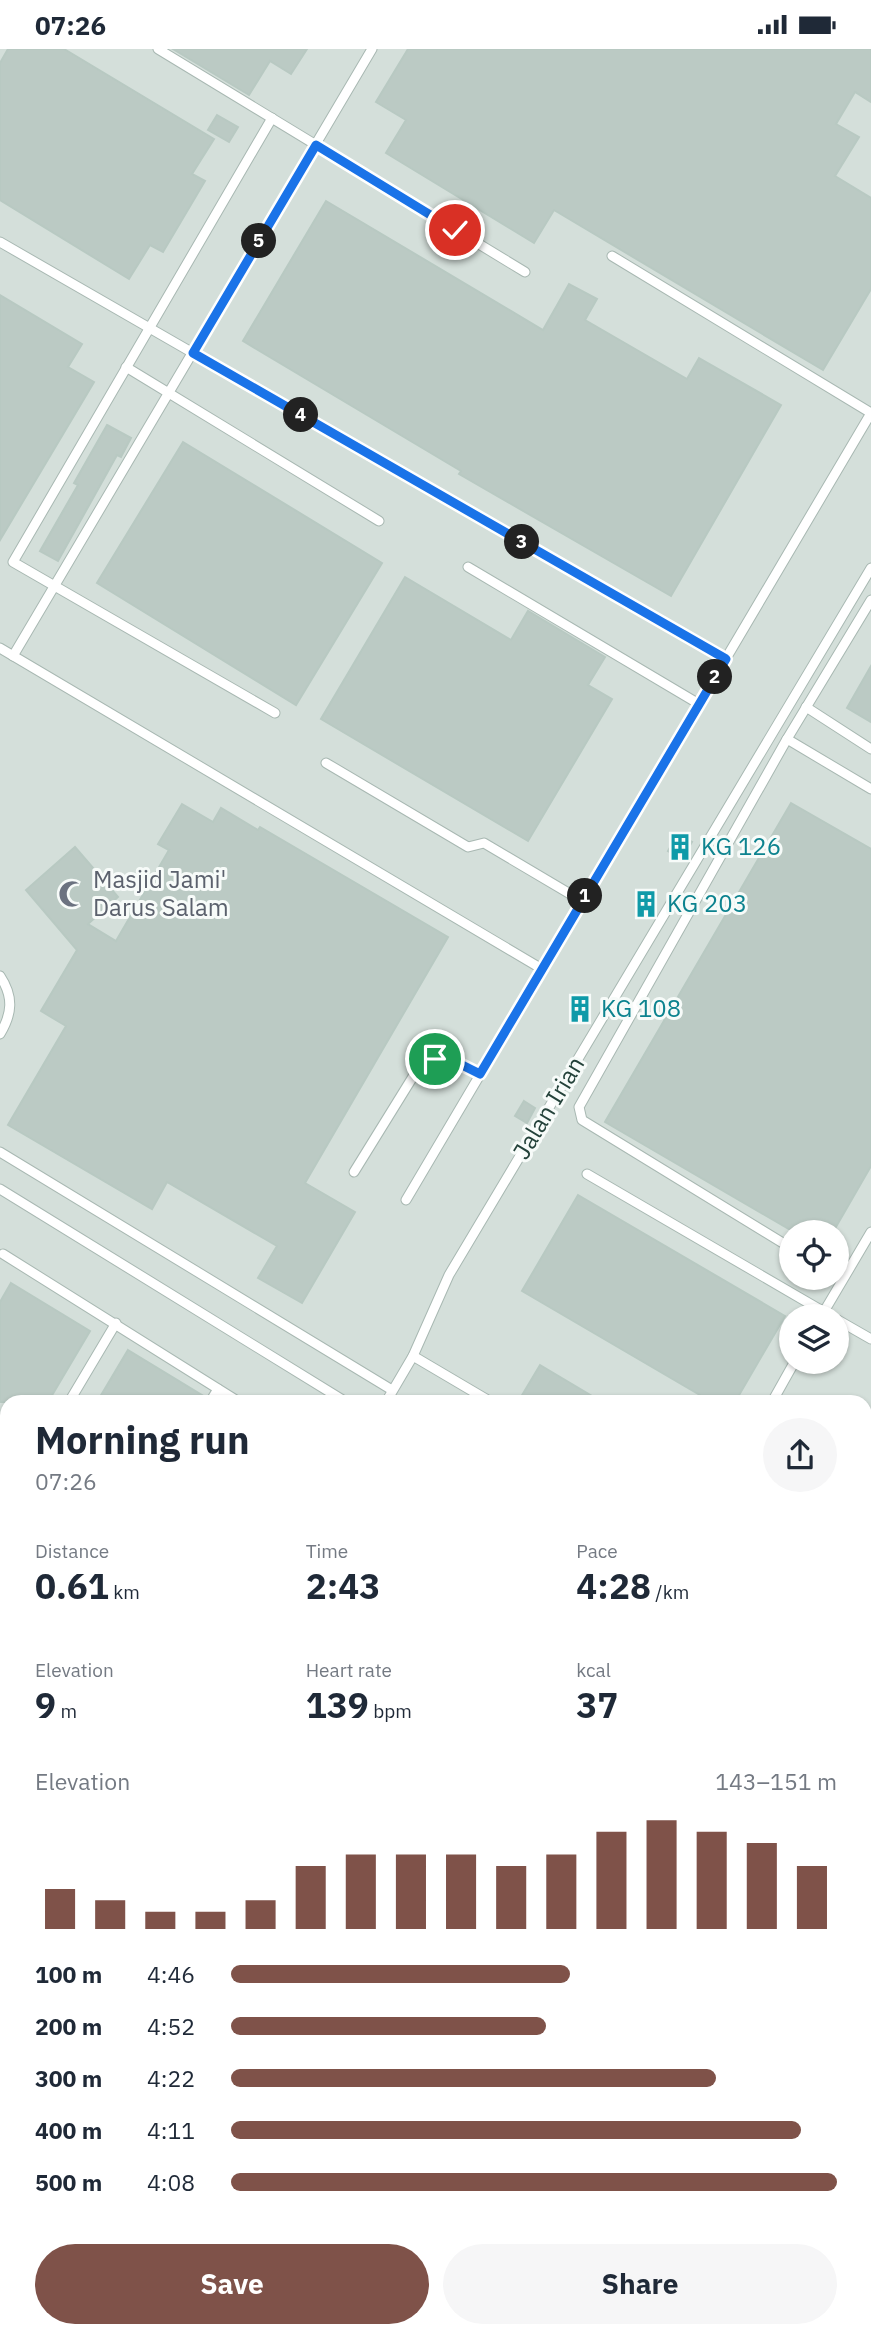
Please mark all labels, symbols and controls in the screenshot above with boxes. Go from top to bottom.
text: 07:26 [35,8,106,42]
pin [425,200,485,260]
icon: check [436,211,474,249]
pin: 5 [242,223,276,259]
text: 5 [253,228,264,252]
pin: 4 [284,397,318,433]
text: 4 [295,402,306,426]
pin: 3 [504,525,540,559]
text: 3 [516,529,527,553]
pin: 2 [698,659,732,695]
text: 2 [709,664,720,688]
place label: KG 126 [701,830,781,862]
building icon: KG 126 [665,832,695,862]
place label: Masjid Jami' Darus Salam [93,863,229,923]
mosque icon: Masjid Jami' Darus Salam [57,879,87,909]
pin: 1 [568,879,602,913]
text: 1 [579,883,590,907]
place label: KG 203 [667,887,747,919]
building icon: KG 203 [631,889,661,919]
place label: KG 108 [601,992,681,1024]
building icon: KG 108 [565,994,595,1024]
pin [405,1029,465,1089]
icon: arrive [416,1040,454,1078]
street label: Jalan Irian [505,1050,591,1165]
map controls [779,1220,849,1374]
button: locate [779,1220,849,1290]
button: layers [779,1304,849,1374]
text: Morning run [35,1415,250,1464]
button: share [763,1418,837,1492]
text: 07:26 [35,1466,97,1496]
text: Distance [35,1539,109,1563]
text: Time [306,1539,348,1563]
text: Pace [576,1539,618,1563]
text: 0.61 [35,1563,109,1609]
text: 2:43 [306,1563,380,1609]
text: 4:28 [576,1563,651,1609]
text: km [109,1580,140,1604]
text: /km [651,1580,689,1604]
text: Elevation [35,1658,114,1682]
text: Heart rate [306,1658,392,1682]
text: kcal [576,1658,611,1682]
text: 9 [35,1682,56,1728]
text: 139 [306,1682,369,1728]
text: 37 [576,1682,618,1728]
text: m [56,1699,77,1723]
text: bpm [369,1699,412,1723]
text: Elevation [35,1766,130,1796]
text: 143–151 m [715,1766,837,1796]
text: 100 m [35,1959,102,1989]
text: 4:46 [147,1959,195,1989]
text: 200 m [35,2011,102,2041]
text: 4:52 [147,2011,195,2041]
text: 300 m [35,2063,102,2093]
text: 4:22 [147,2063,195,2093]
text: 400 m [35,2115,102,2145]
text: 4:11 [147,2115,195,2145]
text: 500 m [35,2167,102,2197]
text: 4:08 [147,2167,195,2197]
button: Save [35,2244,429,2324]
button: Share [443,2244,837,2324]

